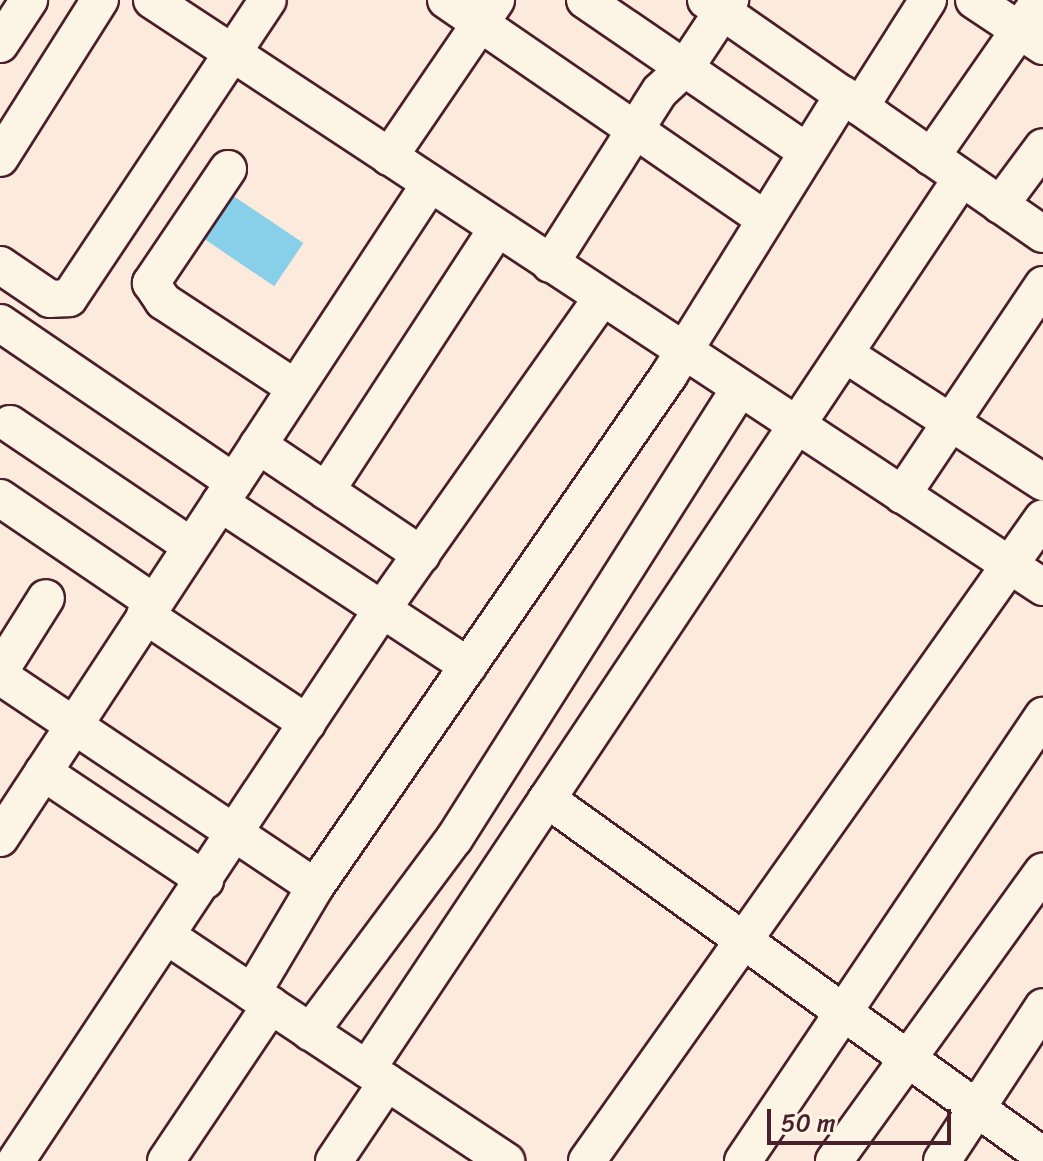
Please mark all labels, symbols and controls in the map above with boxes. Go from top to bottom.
scale bar [771,1093,955,1143]
text: 50 m [781,1102,836,1144]

